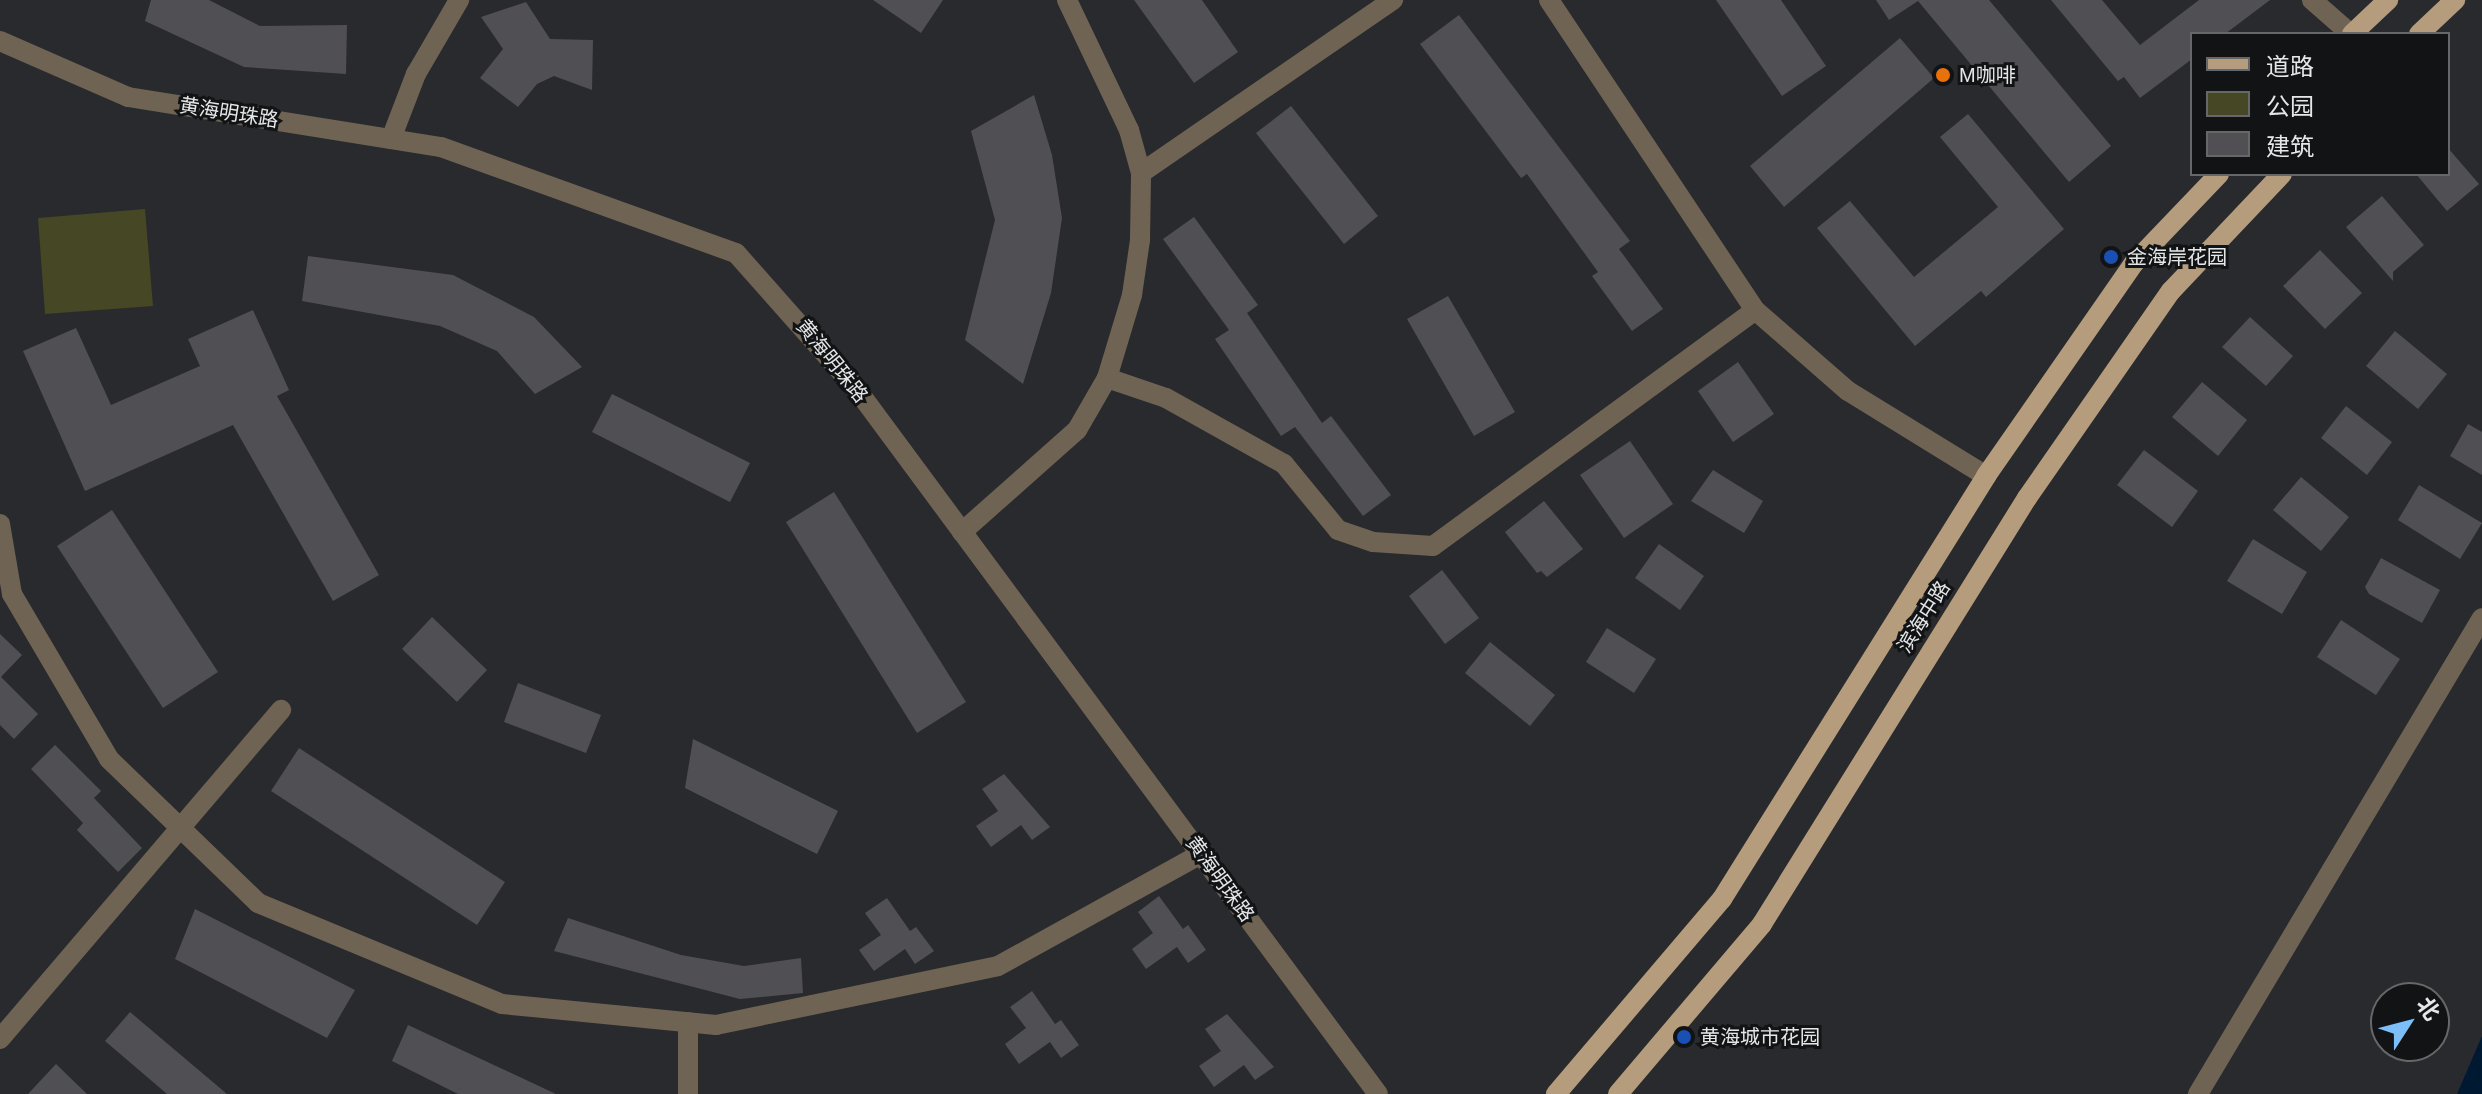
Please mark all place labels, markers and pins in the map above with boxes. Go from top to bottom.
place label: M咖啡 [1959,63,2016,87]
marker: M咖啡 [1934,66,1952,84]
place label: 金海岸花园 [2127,245,2227,269]
marker: 金海岸花园 [2102,248,2120,266]
place label: 黄海城市花园 [1700,1025,1820,1049]
marker: 黄海城市花园 [1675,1028,1693,1046]

